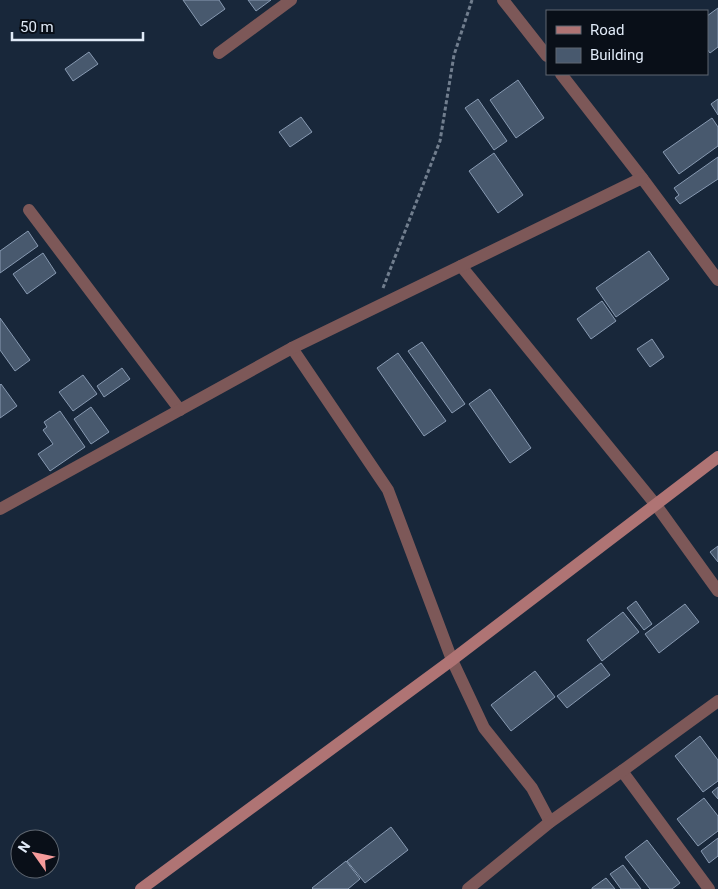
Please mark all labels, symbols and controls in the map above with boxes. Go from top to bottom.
scale bar [12,10,144,42]
legend [546,10,708,75]
text: 50 m [20,18,54,36]
text: Road [590,21,624,39]
text: Building [590,46,644,64]
north arrow [10,829,60,879]
text: N [15,838,34,855]

